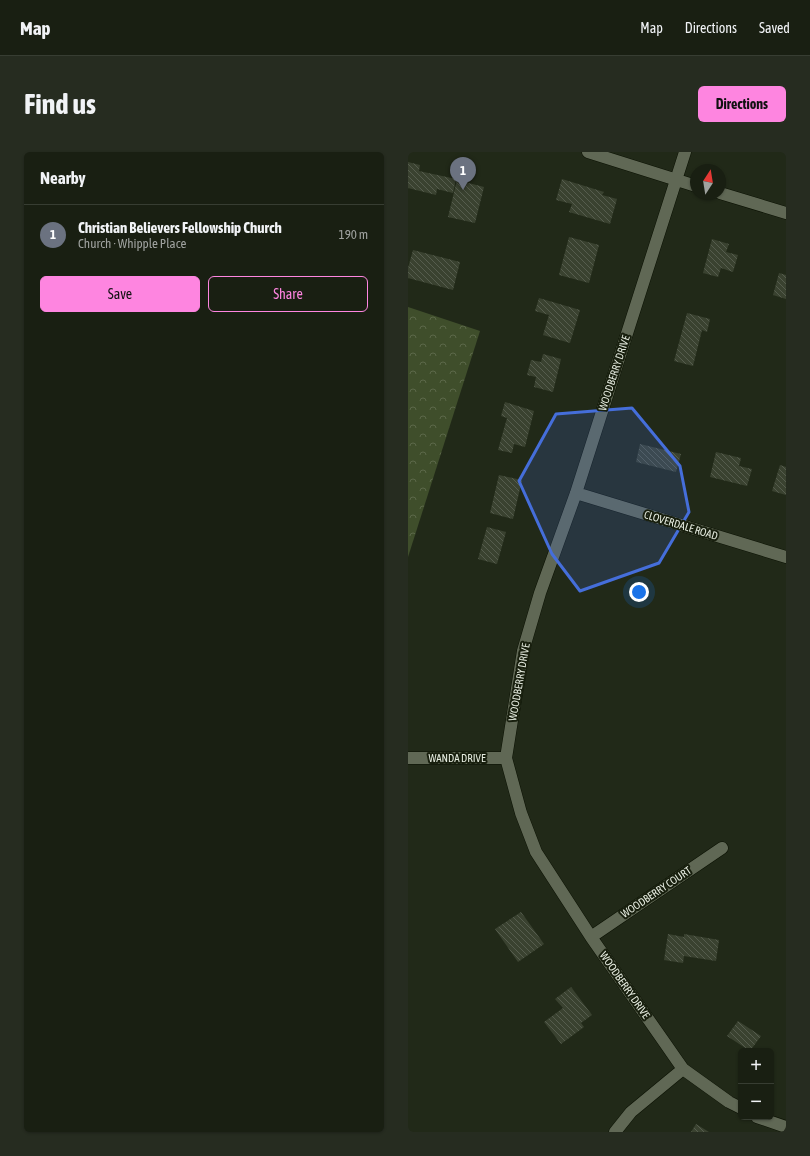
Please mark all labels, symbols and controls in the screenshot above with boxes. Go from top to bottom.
text: Map [20,17,51,39]
text: Map [640,20,663,36]
text: Directions [685,20,737,36]
text: Saved [759,20,790,36]
button: Directions [698,86,786,122]
text: Find us [24,88,96,120]
pin: 1 [450,157,476,190]
north arrow [690,164,726,200]
text: Nearby [40,168,86,188]
text: Christian Believers Fellowship Church [78,219,282,236]
text: 1 [50,227,56,242]
text: 190 m [339,227,368,242]
text: Church · Whipple Place [78,236,186,251]
button: Save [40,276,200,312]
button: Share [208,276,368,312]
street label: WOODBERRY DRIVE [596,333,632,412]
street label: CLOVERDALE ROAD [643,508,719,542]
your location [629,582,649,602]
street label: WOODBERRY DRIVE [506,642,532,722]
street label: WANDA DRIVE [428,752,486,764]
street label: WOODBERRY COURT [619,864,693,920]
street label: WOODBERRY DRIVE [598,949,653,1021]
map controls [738,1048,774,1120]
button: + [738,1048,774,1084]
button: − [738,1084,774,1120]

